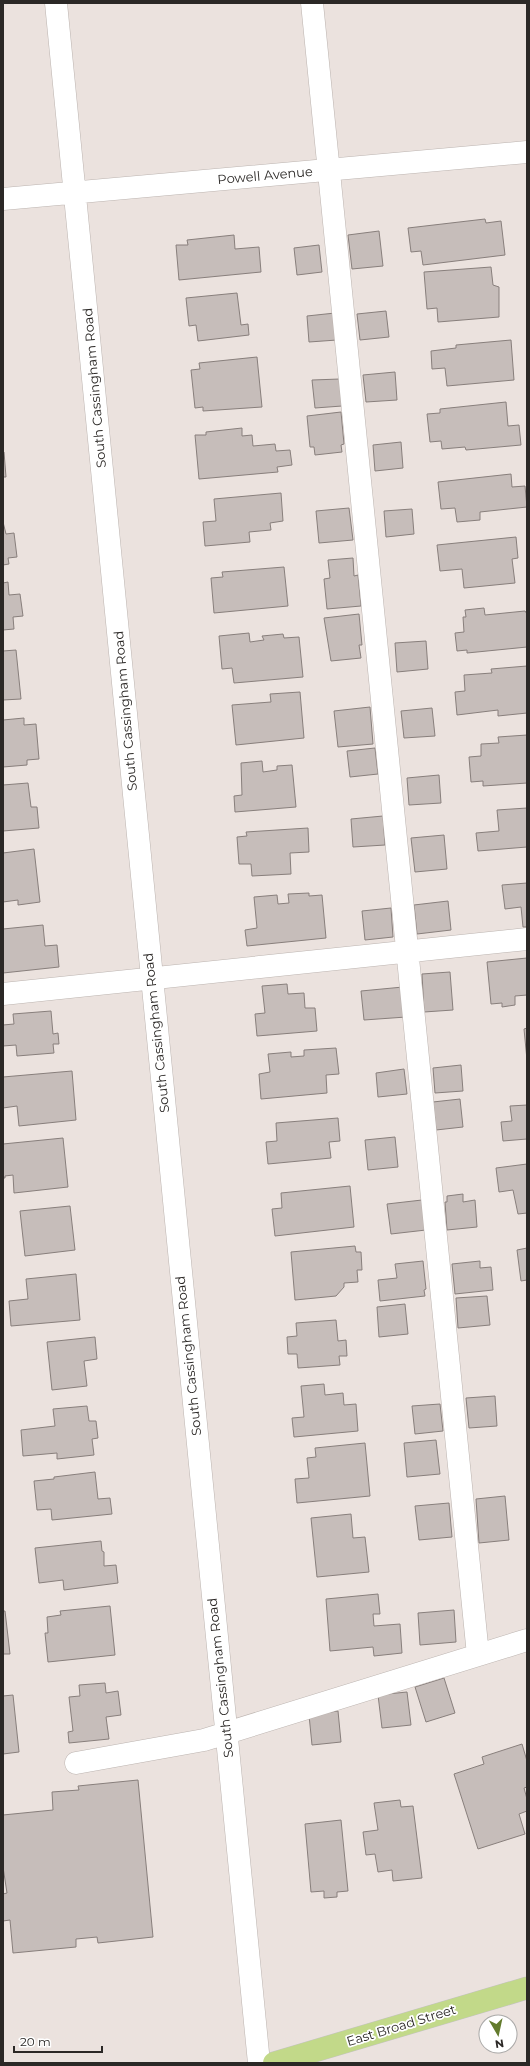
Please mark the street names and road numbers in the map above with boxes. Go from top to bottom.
street label: Powell Avenue [217,163,313,187]
street label: South Cassingham Road [79,307,109,469]
street label: South Cassingham Road [110,630,140,792]
street label: South Cassingham Road [140,952,172,1114]
street label: South Cassingham Road [172,1275,204,1437]
street label: South Cassingham Road [204,1597,236,1759]
street label: East Broad Street [344,2001,458,2049]

